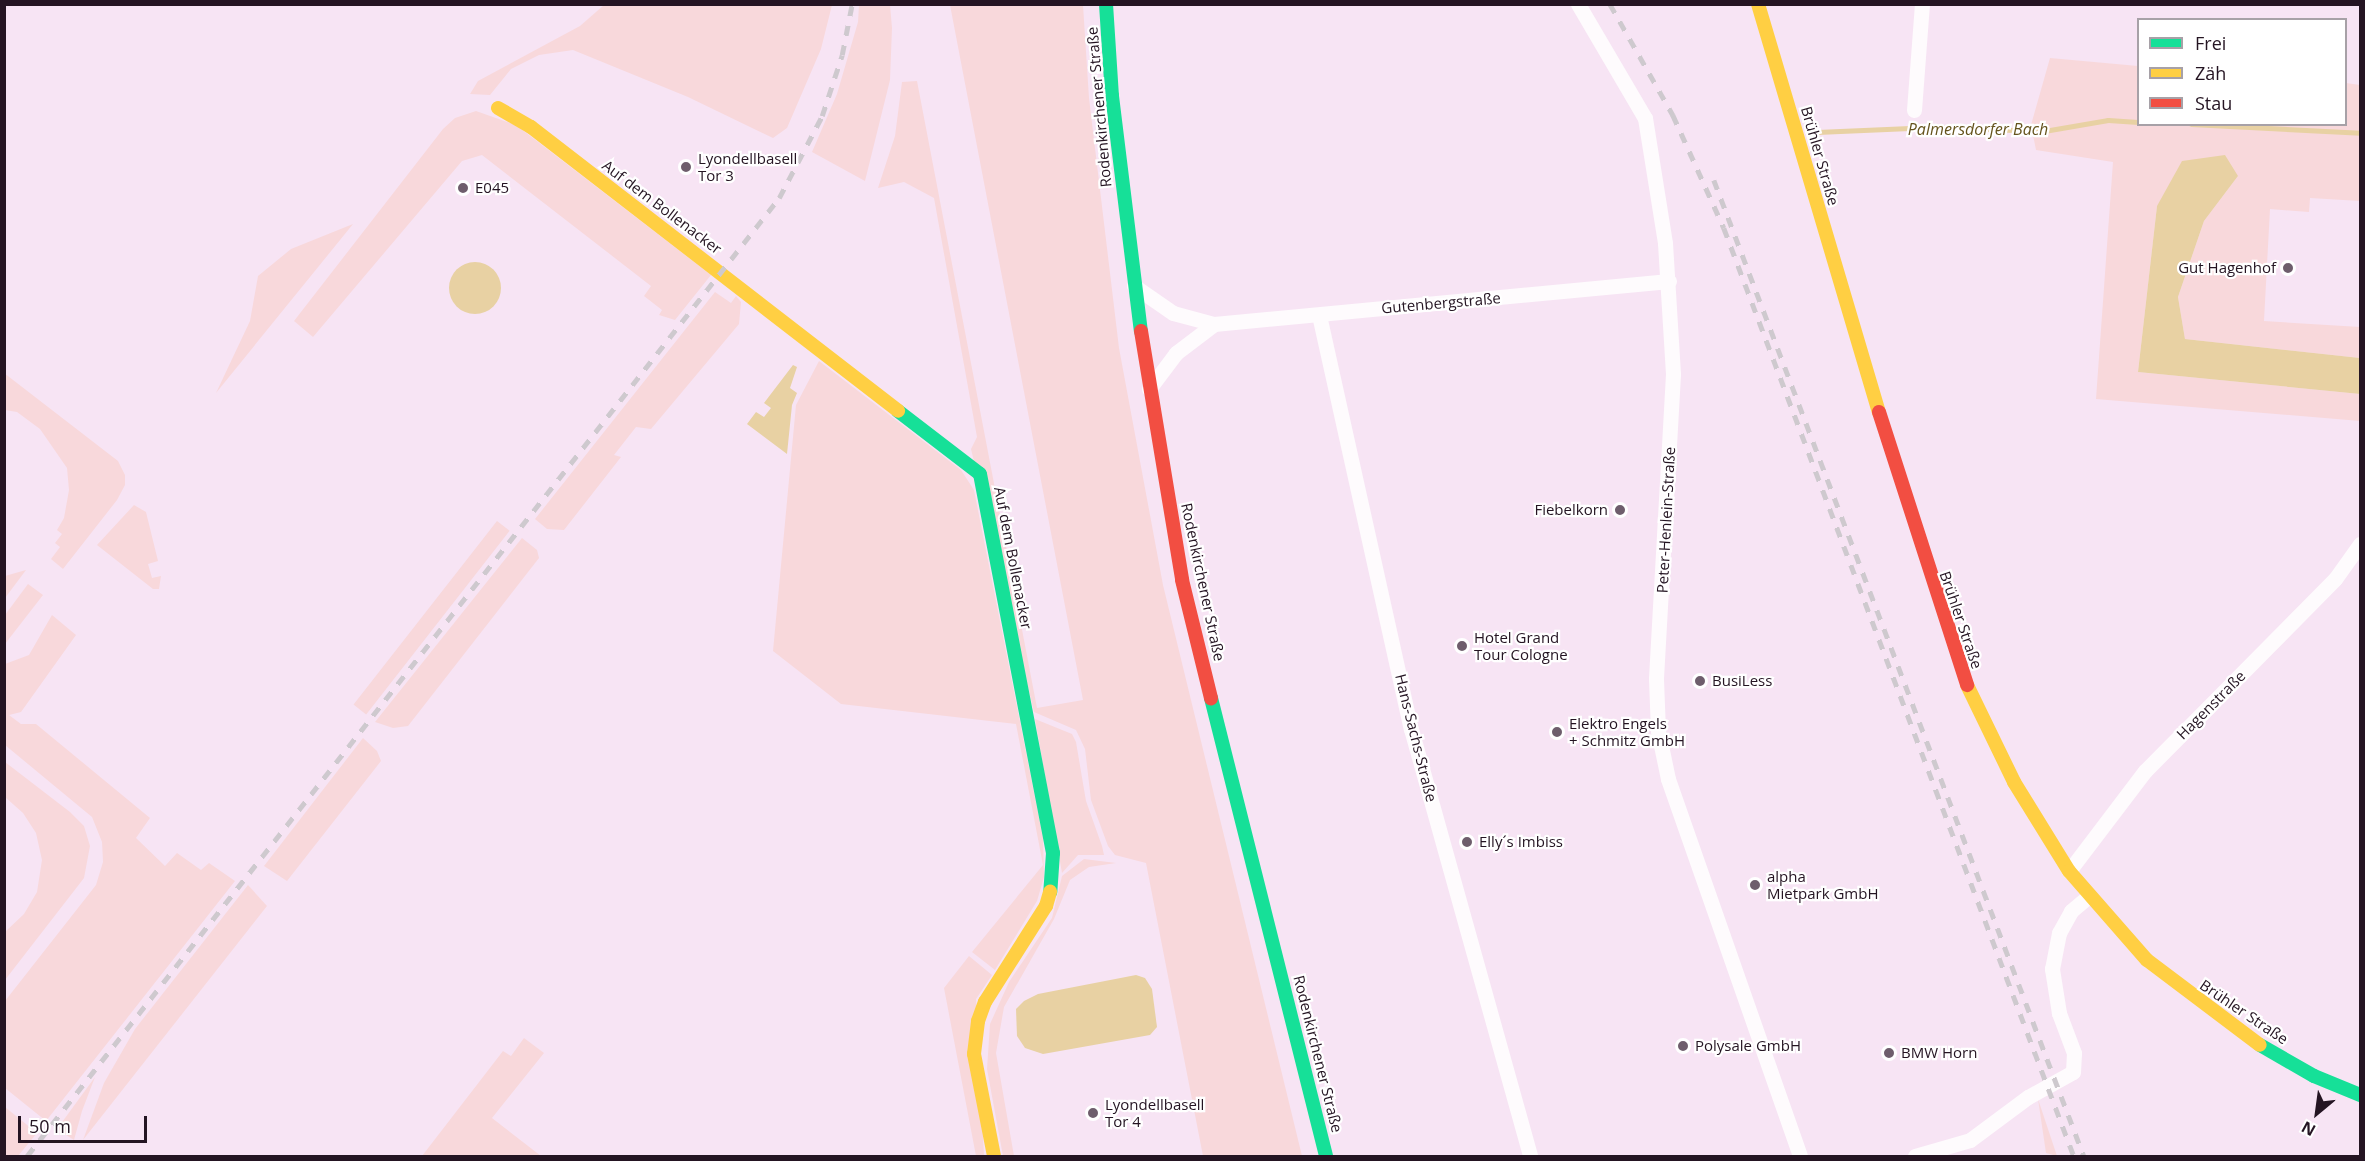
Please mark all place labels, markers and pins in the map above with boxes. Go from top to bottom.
place label: Lyondellbasell Tor 3 [698,149,797,184]
marker: Lyondellbasell Tor 3 [679,160,693,174]
place label: E045 [475,179,509,197]
marker: E045 [456,181,470,195]
place label: Gut Hagenhof [2178,259,2276,277]
marker: Gut Hagenhof [2281,261,2295,275]
place label: Fiebelkorn [1534,501,1608,519]
marker: Fiebelkorn [1613,503,1627,517]
place label: Hotel Grand Tour Cologne [1474,628,1568,663]
marker: Hotel Grand Tour Cologne [1455,639,1469,653]
place label: BusiLess [1712,672,1772,690]
marker: BusiLess [1693,674,1707,688]
place label: Elektro Engels + Schmitz GmbH [1569,714,1685,749]
marker: Elektro Engels + Schmitz GmbH [1550,725,1564,739]
place label: Elly´s Imbiss [1479,833,1563,851]
marker: Elly´s Imbiss [1460,835,1474,849]
place label: alpha Mietpark GmbH [1767,867,1878,902]
marker: alpha Mietpark GmbH [1748,878,1762,892]
place label: Polysale GmbH [1695,1037,1801,1055]
marker: Polysale GmbH [1676,1039,1690,1053]
place label: BMW Horn [1901,1044,1977,1062]
marker: BMW Horn [1882,1046,1896,1060]
place label: Lyondellbasell Tor 4 [1105,1095,1204,1130]
marker: Lyondellbasell Tor 4 [1086,1106,1100,1120]

